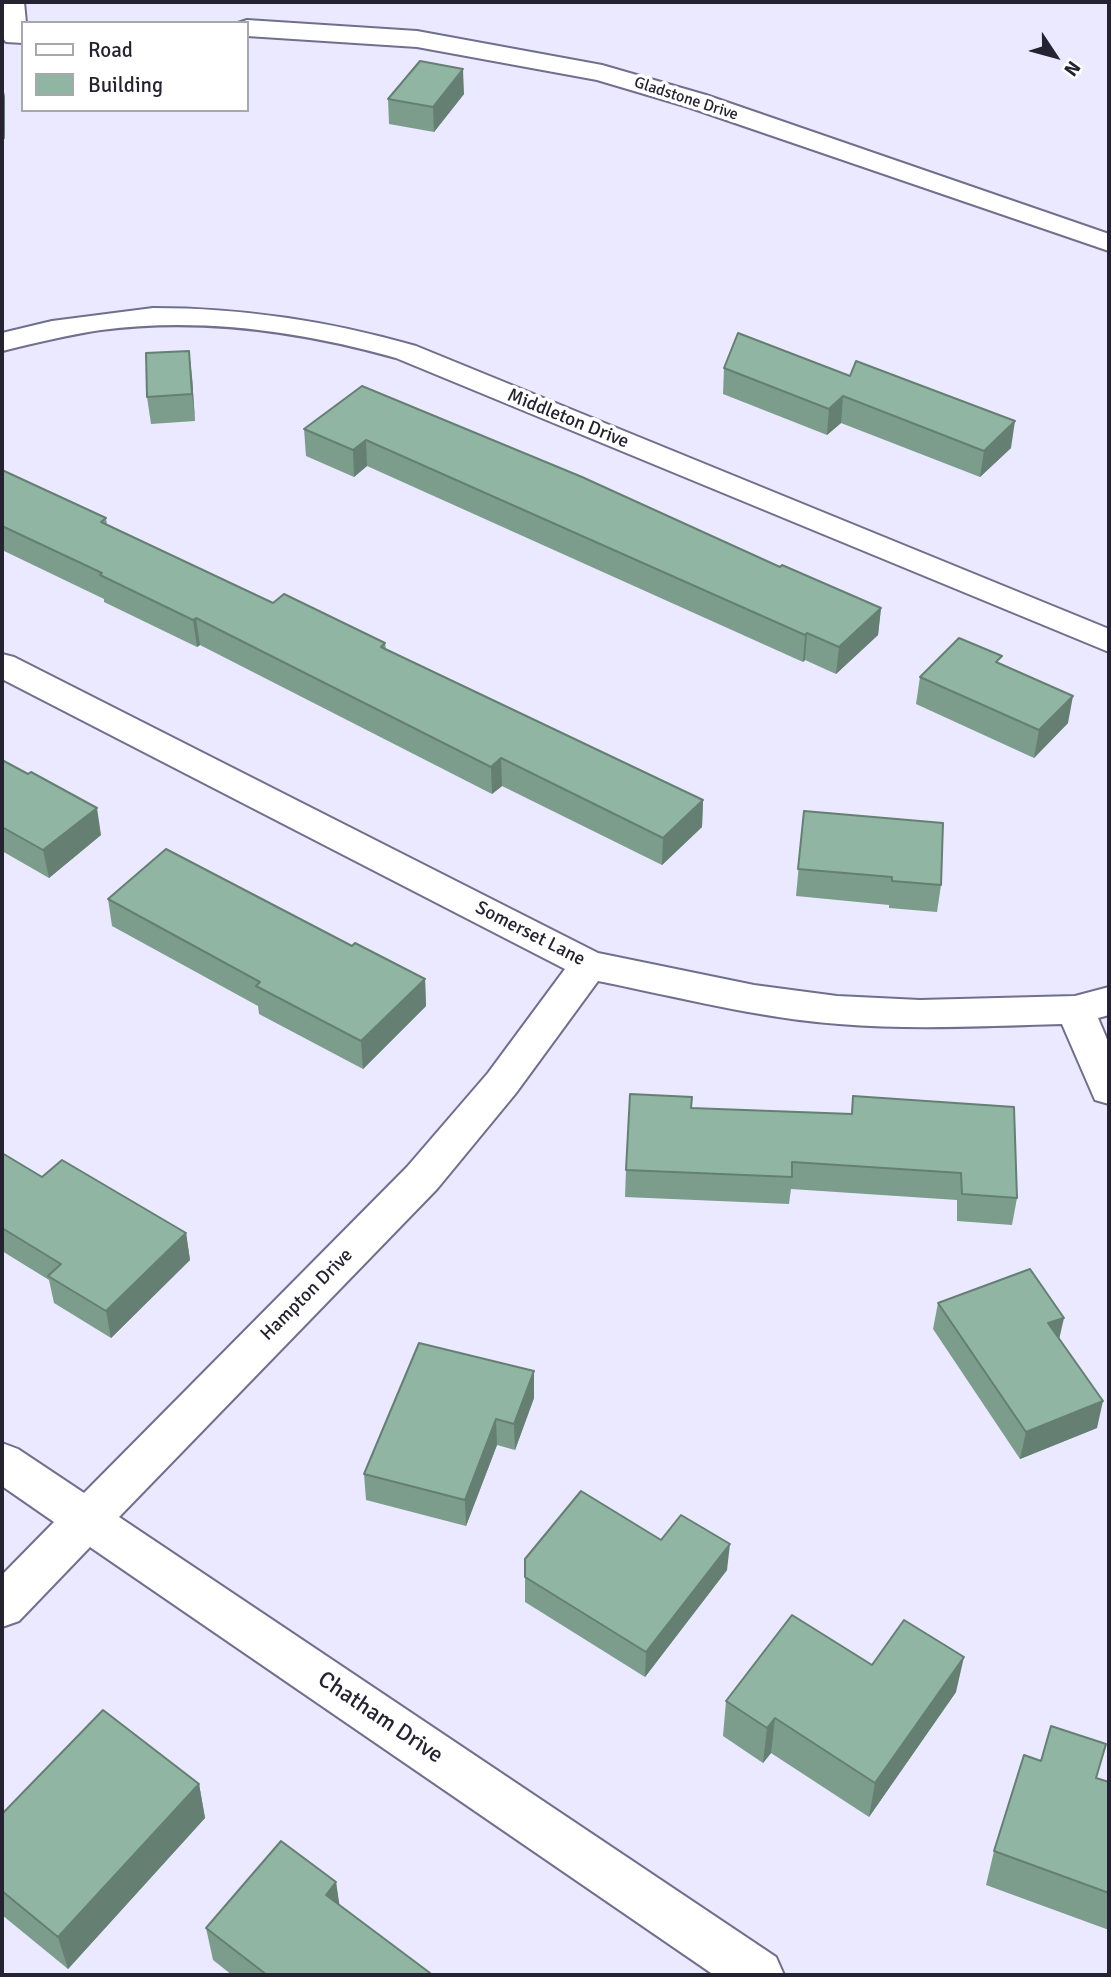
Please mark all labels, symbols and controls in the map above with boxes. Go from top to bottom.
legend [21,21,248,112]
north arrow [1020,21,1090,91]
text: Road [88,37,133,63]
text: N [1058,56,1086,81]
text: Building [88,72,163,98]
street label: Gladstone Drive [632,73,740,125]
street label: Middleton Drive [504,384,632,454]
street label: Somerset Lane [471,897,589,971]
street label: Hampton Drive [256,1244,358,1346]
street label: Chatham Drive [312,1666,448,1770]

